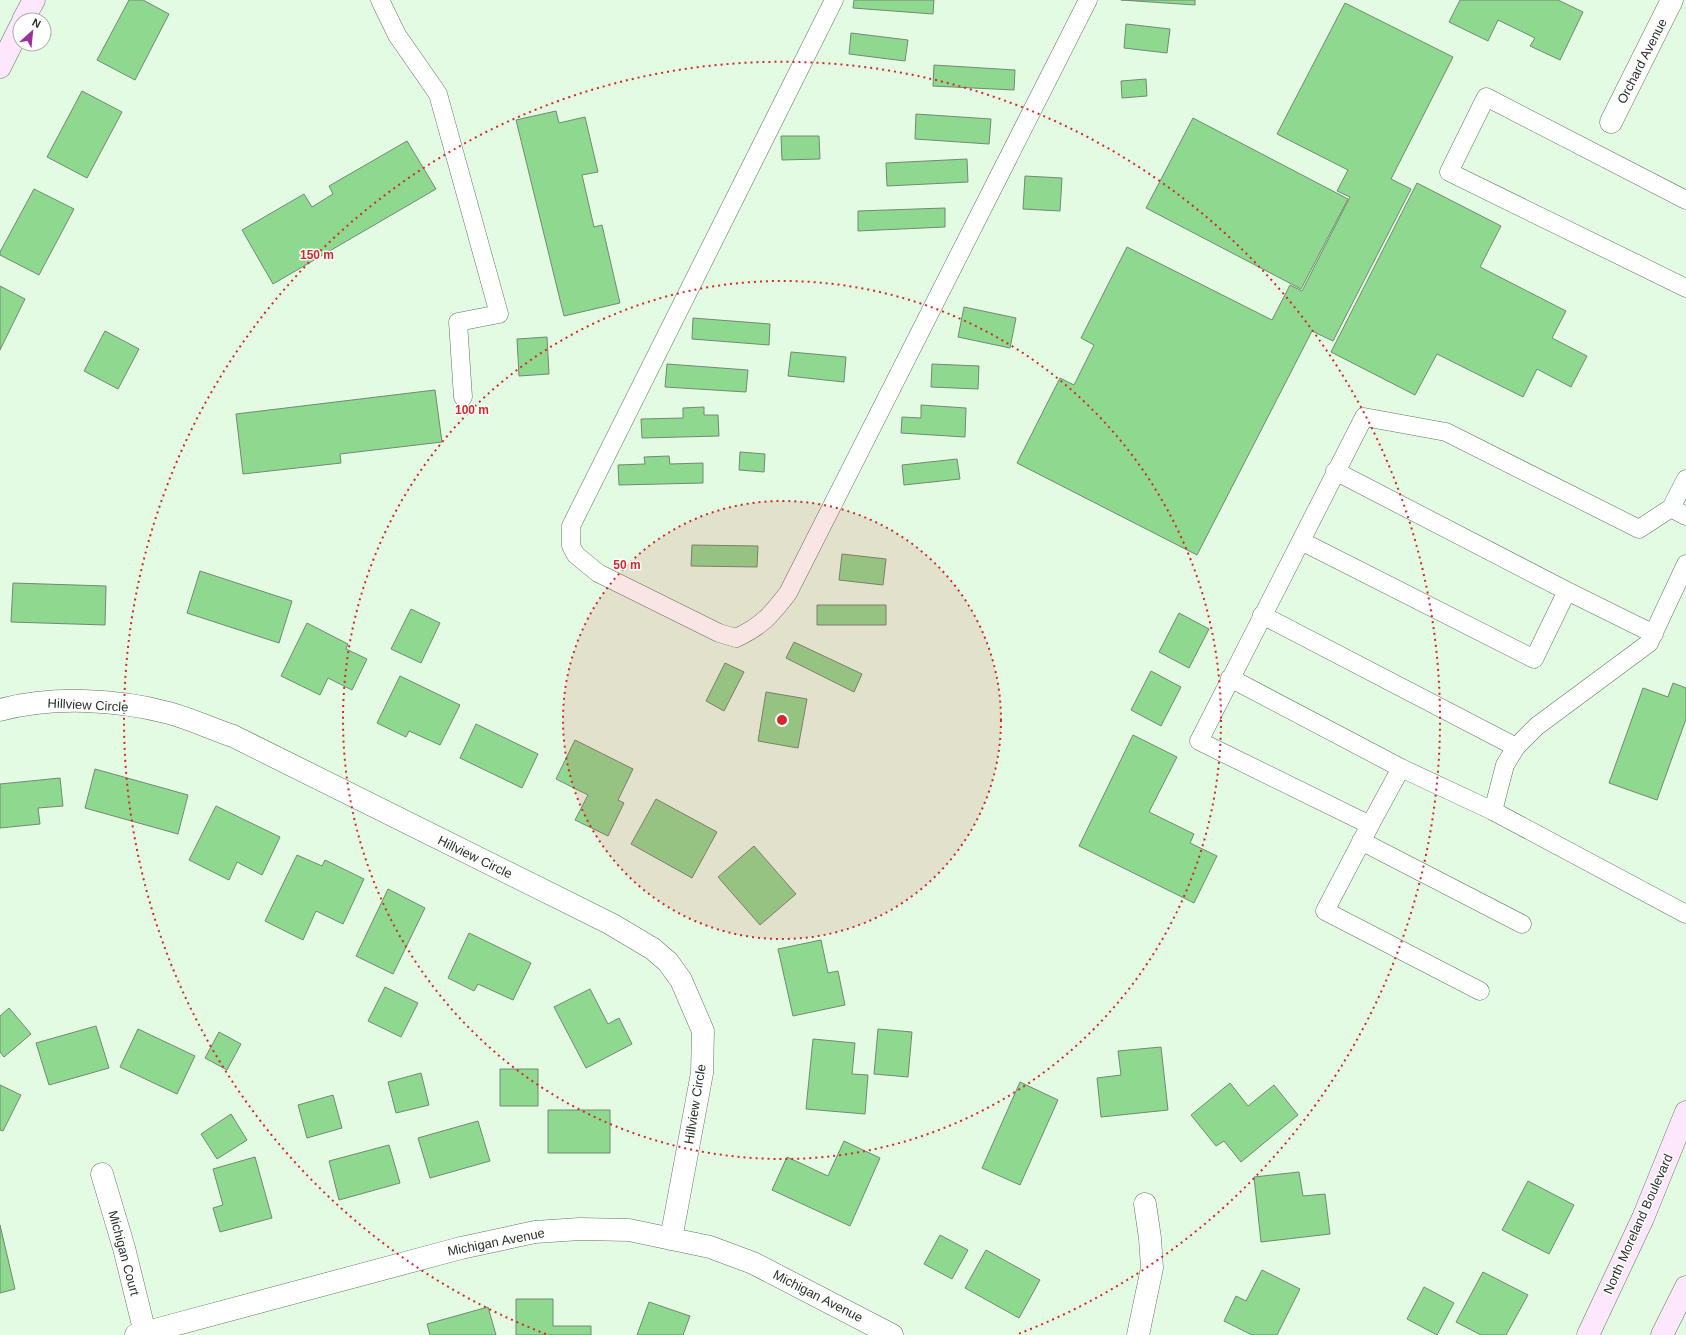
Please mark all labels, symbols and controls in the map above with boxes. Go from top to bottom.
north arrow [12,12,52,52]
text: N [30,16,43,30]
street label: Orchard Avenue [1614,16,1670,106]
text: 150 m [300,248,334,262]
text: 100 m [455,403,489,417]
text: 50 m [613,558,641,572]
street label: Hillview Circle [47,695,129,715]
centre of rings [775,713,789,727]
street label: Hillview Circle [435,833,515,881]
street label: Hillview Circle [681,1063,709,1145]
street label: North Moreland Boulevard [1600,1152,1676,1296]
street label: Michigan Court [105,1209,143,1298]
street label: Michigan Avenue [446,1225,546,1259]
street label: Michigan Avenue [771,1267,865,1325]

